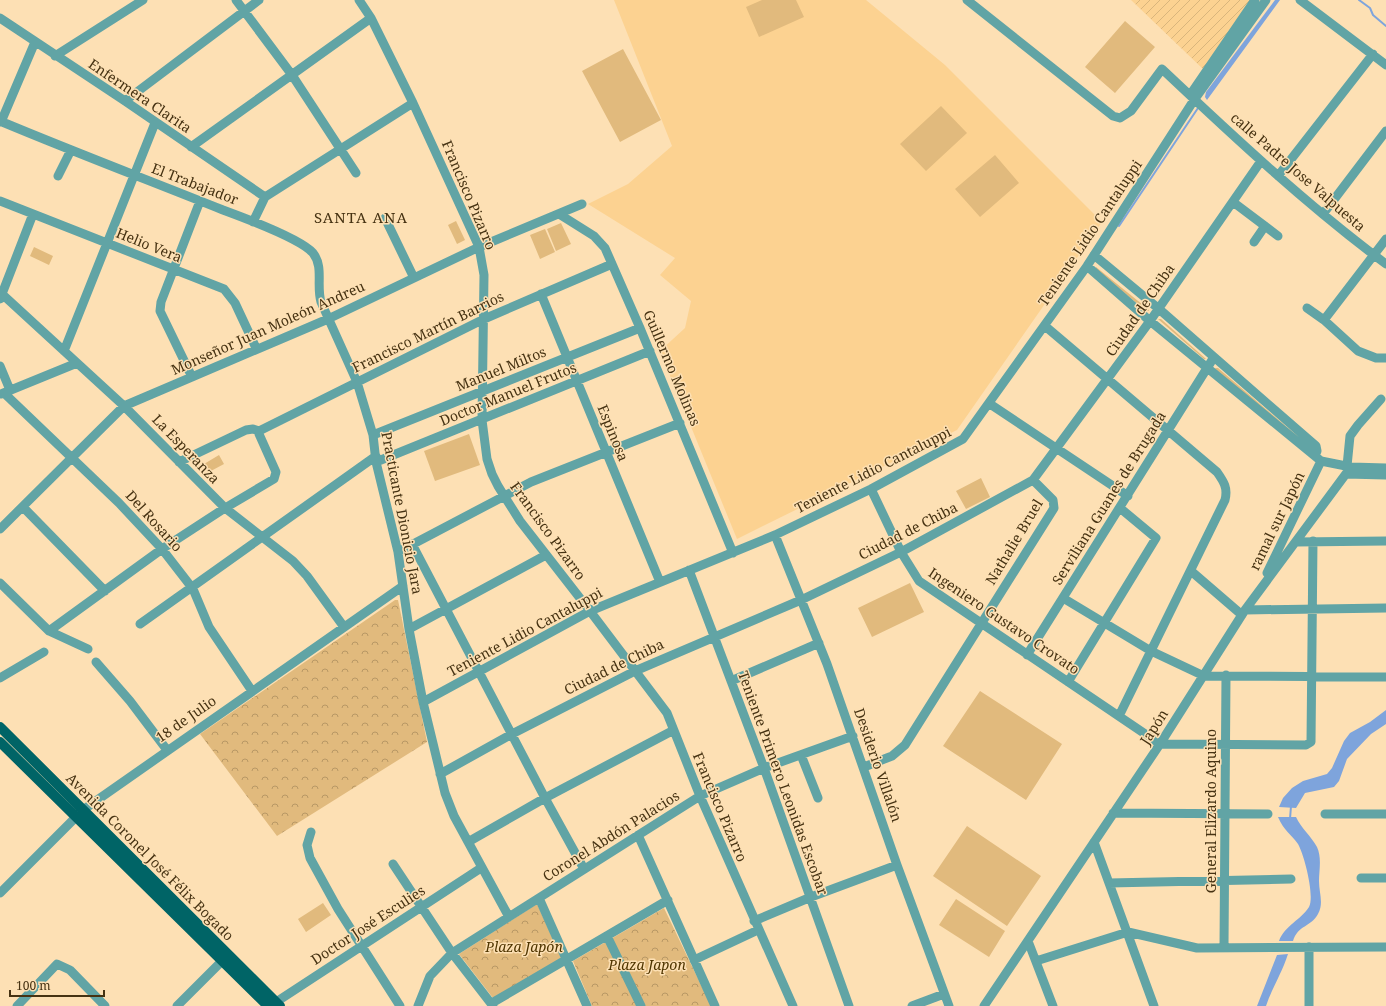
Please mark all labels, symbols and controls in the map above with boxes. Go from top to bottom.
street label: Enfermera Clarita [85,54,196,137]
street label: calle Padre Jose Valpuesta [1227,108,1370,236]
street label: Francisco Pizarro [438,137,501,252]
street label: Teniente Lidio Cantaluppi [1033,155,1146,310]
street label: El Trabajador [149,158,242,209]
district label: SANTA ANA [314,207,408,227]
street label: Helio Vera [113,223,185,266]
street label: Ciudad de Chiba [1101,260,1179,360]
street label: Monseñor Juan Moleón Andreu [168,276,368,379]
street label: Francisco Martín Barrios [349,287,507,377]
street label: Guillermo Molinas [639,307,705,429]
street label: Manuel Miltos [453,342,549,395]
street label: Doctor Manuel Frutos [437,357,579,430]
street label: Espinosa [594,402,633,464]
street label: Serviliana Guanes de Brugada [1047,407,1170,588]
street label: La Esperanza [148,410,224,488]
street label: Teniente Lidio Cantaluppi [792,422,954,517]
street label: Practicante Dionicio Jara [377,430,428,596]
street label: ramal sur Japón [1244,468,1309,573]
street label: Francisco Pizarro [506,478,590,584]
street label: Del Rosario [122,486,187,555]
street label: Nathalie Bruel [981,495,1047,588]
street label: Ciudad de Chiba [855,497,961,564]
street label: Ingeniero Gustavo Crovato [925,563,1084,678]
street label: Teniente Lidio Cantaluppi [444,582,606,680]
street label: Ciudad de Chiba [561,634,667,699]
street label: Teniente Primero Leonidas Escobar [734,668,833,898]
street label: 18 de Julio [152,691,220,746]
street label: Desiderio Villalón [850,705,907,824]
street label: Japón [1135,705,1172,749]
street label: General Elizardo Aquino [1201,729,1220,893]
street label: Francisco Pizarro [689,749,752,864]
street label: Avenida Coronel José Félix Bogado [62,769,238,945]
street label: Coronel Abdón Palacios [539,786,683,885]
street label: Doctor José Esculies [307,881,428,969]
park label: Plaza Japón [484,937,563,956]
park label: Plaza Japon [607,955,686,974]
scale bar [10,972,104,998]
text: 100 m [16,977,51,994]

